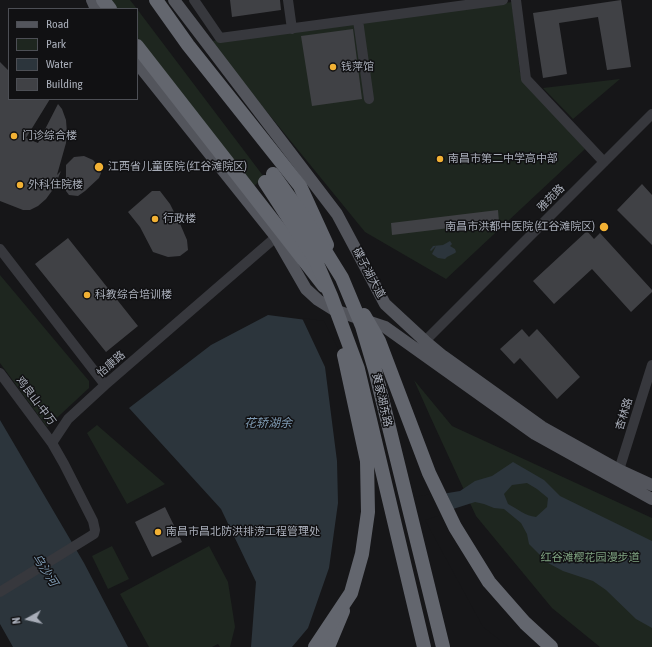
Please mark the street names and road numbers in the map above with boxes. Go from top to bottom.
street label: 雅苑路 [535,182,567,214]
street label: 碟子湖大道 [350,246,388,300]
street label: 怡康路 [94,348,128,380]
street label: 黄家湖东路 [369,372,395,428]
street label: 鸡良山-中万 [13,374,59,428]
street label: 杏林路 [613,396,635,432]

